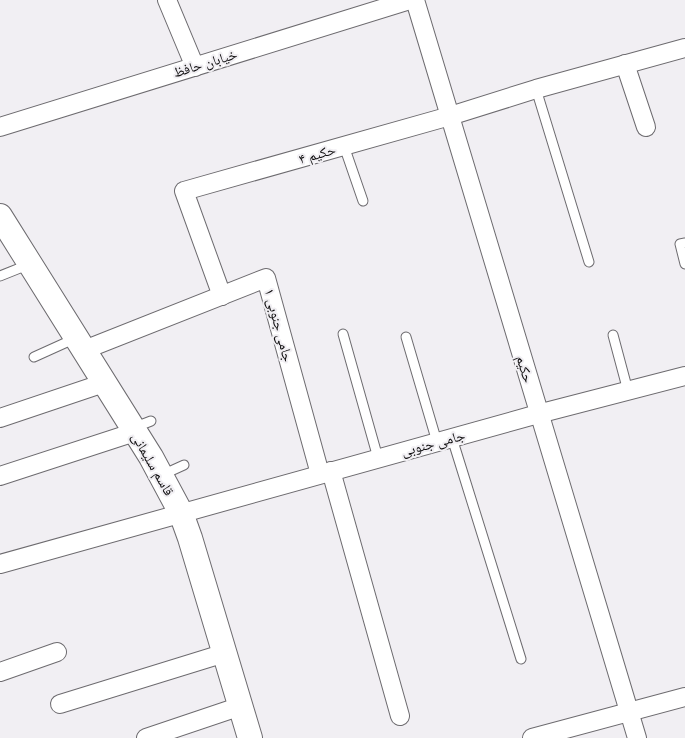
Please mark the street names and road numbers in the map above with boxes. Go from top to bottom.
street label: خیابان حافظ [171,45,239,81]
street label: حکیم ۴ [296,140,338,169]
street label: جامی جنوبی ۱ [261,286,297,364]
street label: حکیم [511,353,538,385]
street label: جامی جنوبی [399,426,467,460]
street label: قاسم سلیمانی [127,429,178,499]

